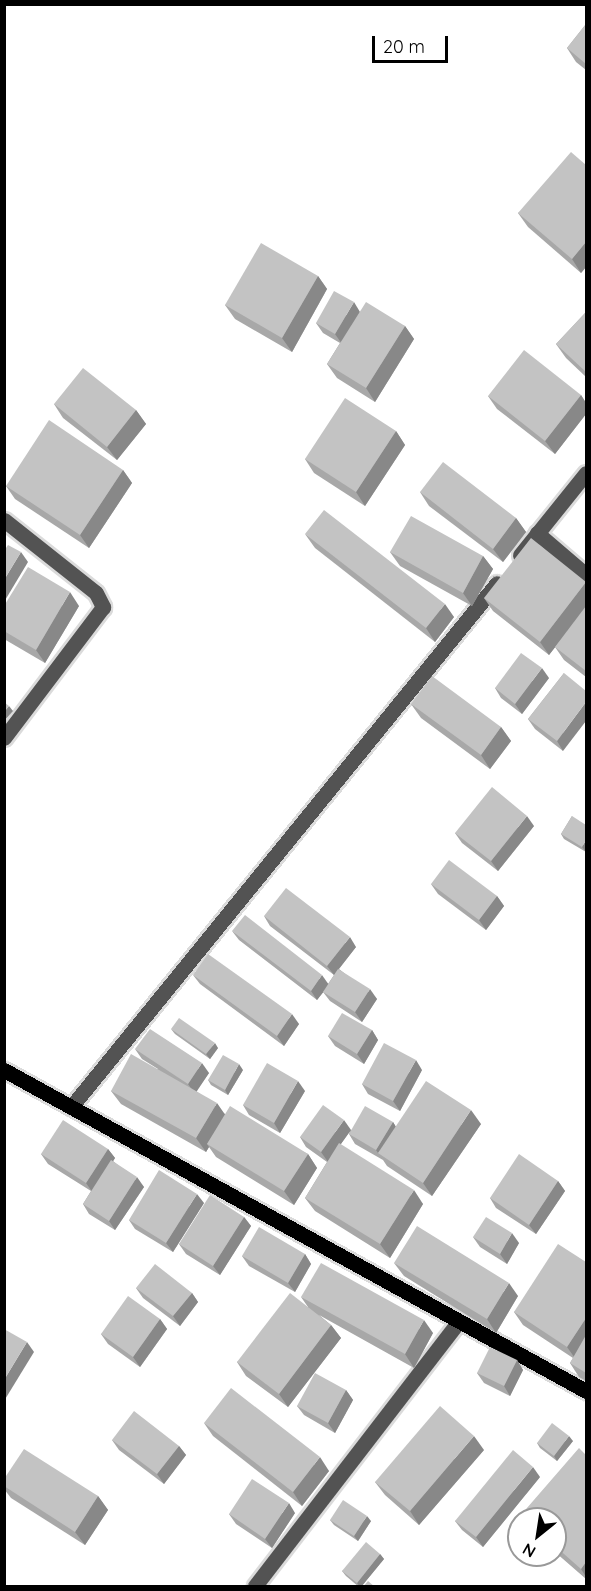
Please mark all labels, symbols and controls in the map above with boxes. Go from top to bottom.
scale bar [375,24,452,62]
text: 20 m [383,35,425,58]
north arrow [507,1507,567,1567]
text: N [519,1539,539,1562]

